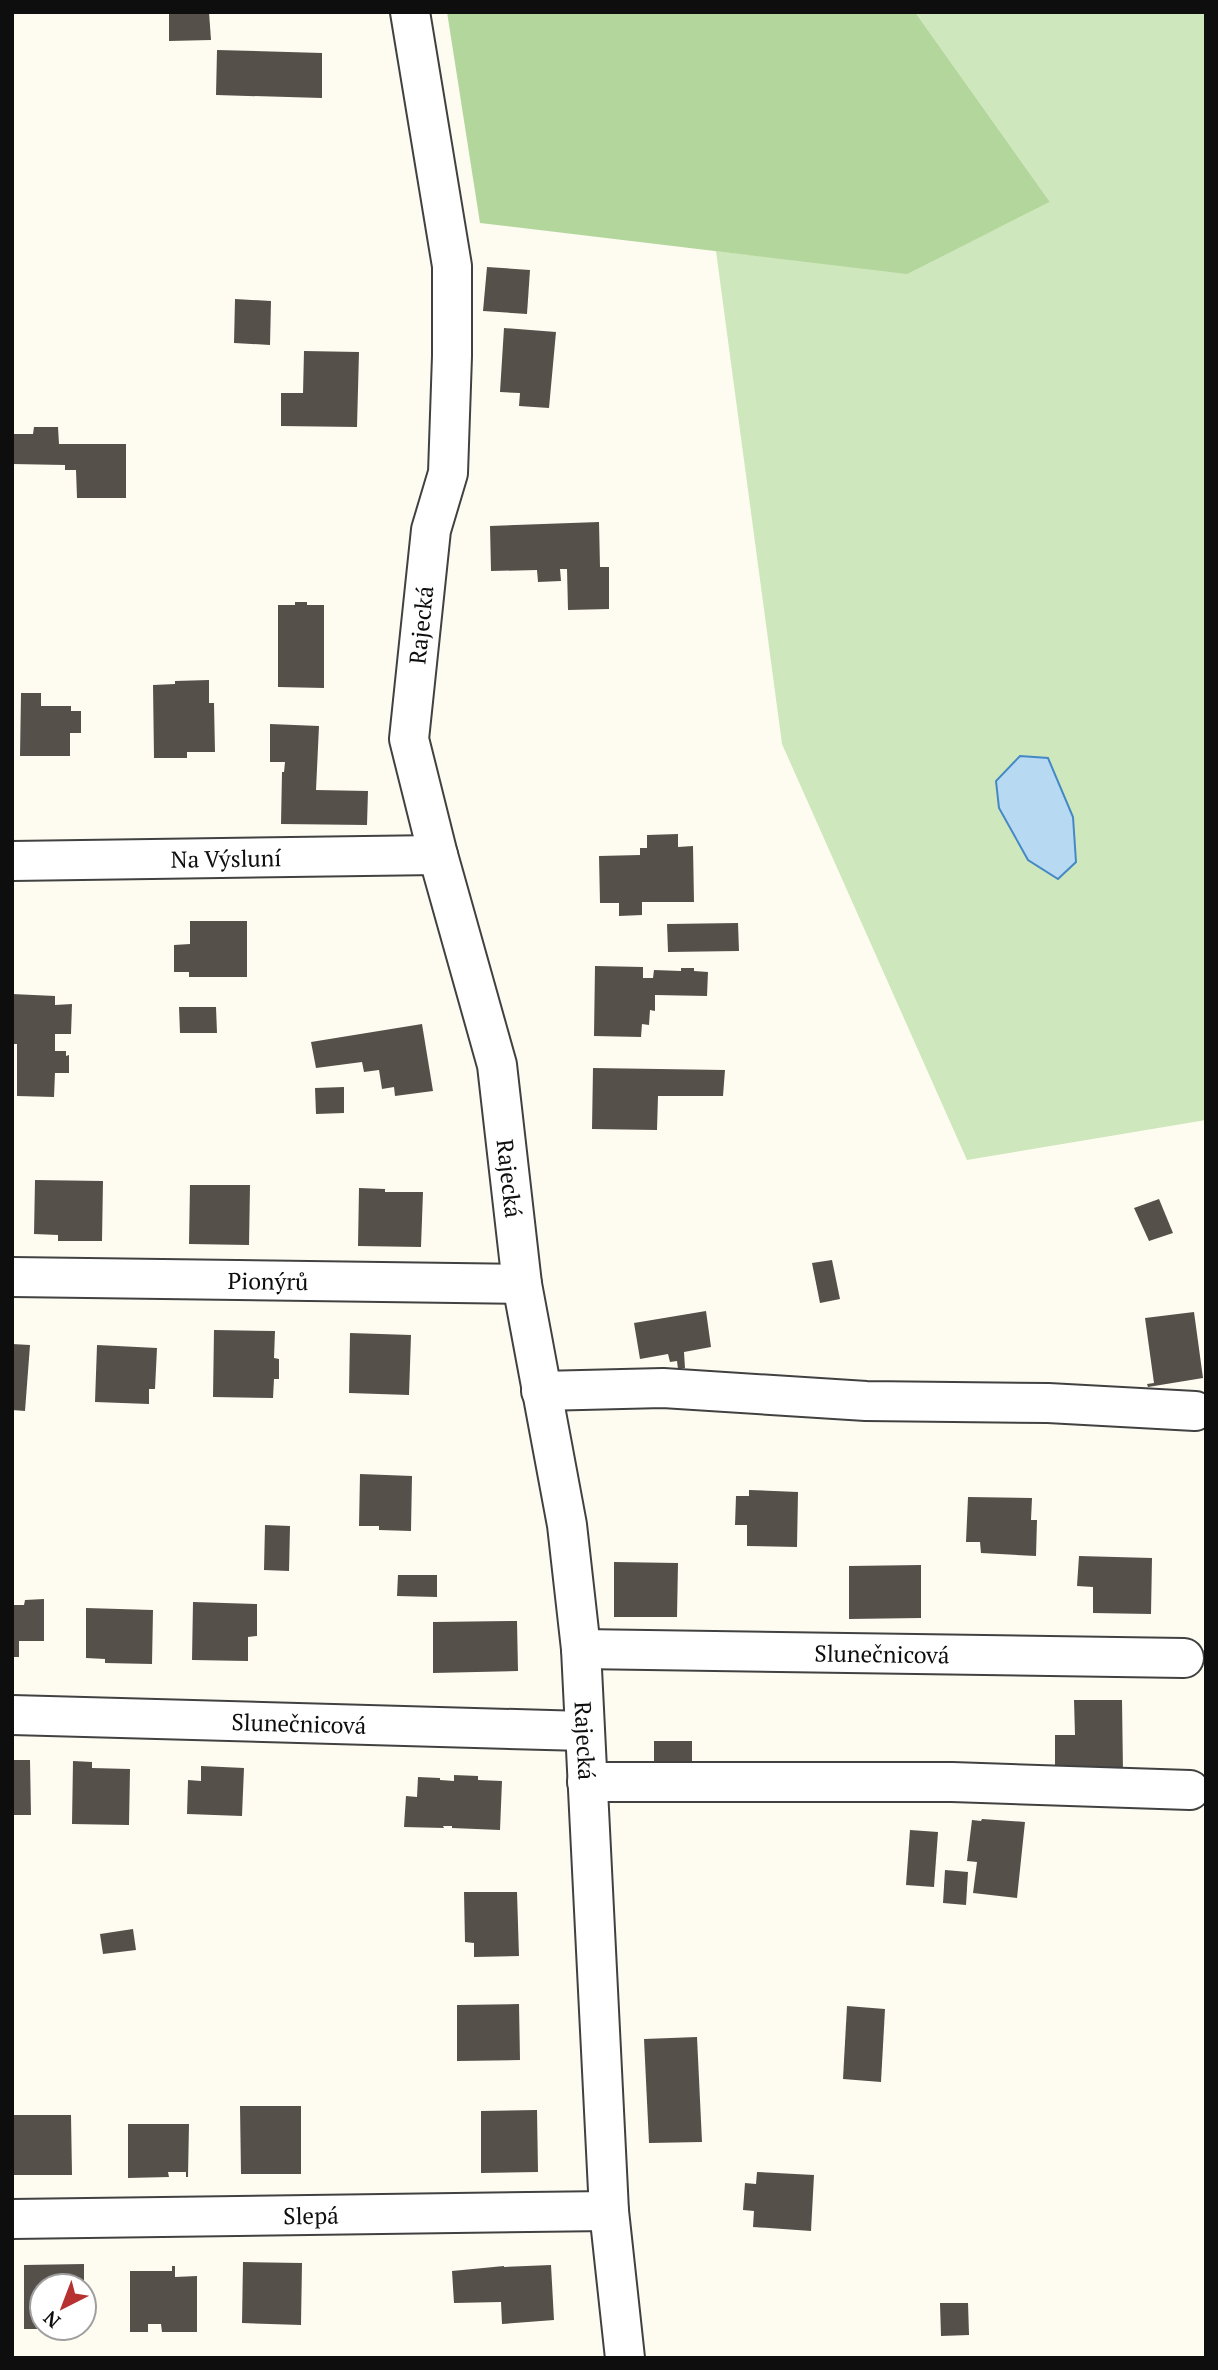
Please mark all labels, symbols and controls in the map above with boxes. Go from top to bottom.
street label: Rajecká [401,584,441,666]
street label: Na Výsluní [170,842,282,874]
street label: Rajecká [490,1138,530,1220]
street label: Pionýrů [227,1264,309,1297]
street label: Slunečnicová [814,1637,950,1670]
street label: Rajecká [568,1701,603,1781]
street label: Slunečnicová [231,1706,367,1740]
street label: Slepá [283,2199,339,2231]
north arrow [28,2272,98,2342]
text: N [37,2305,65,2334]

